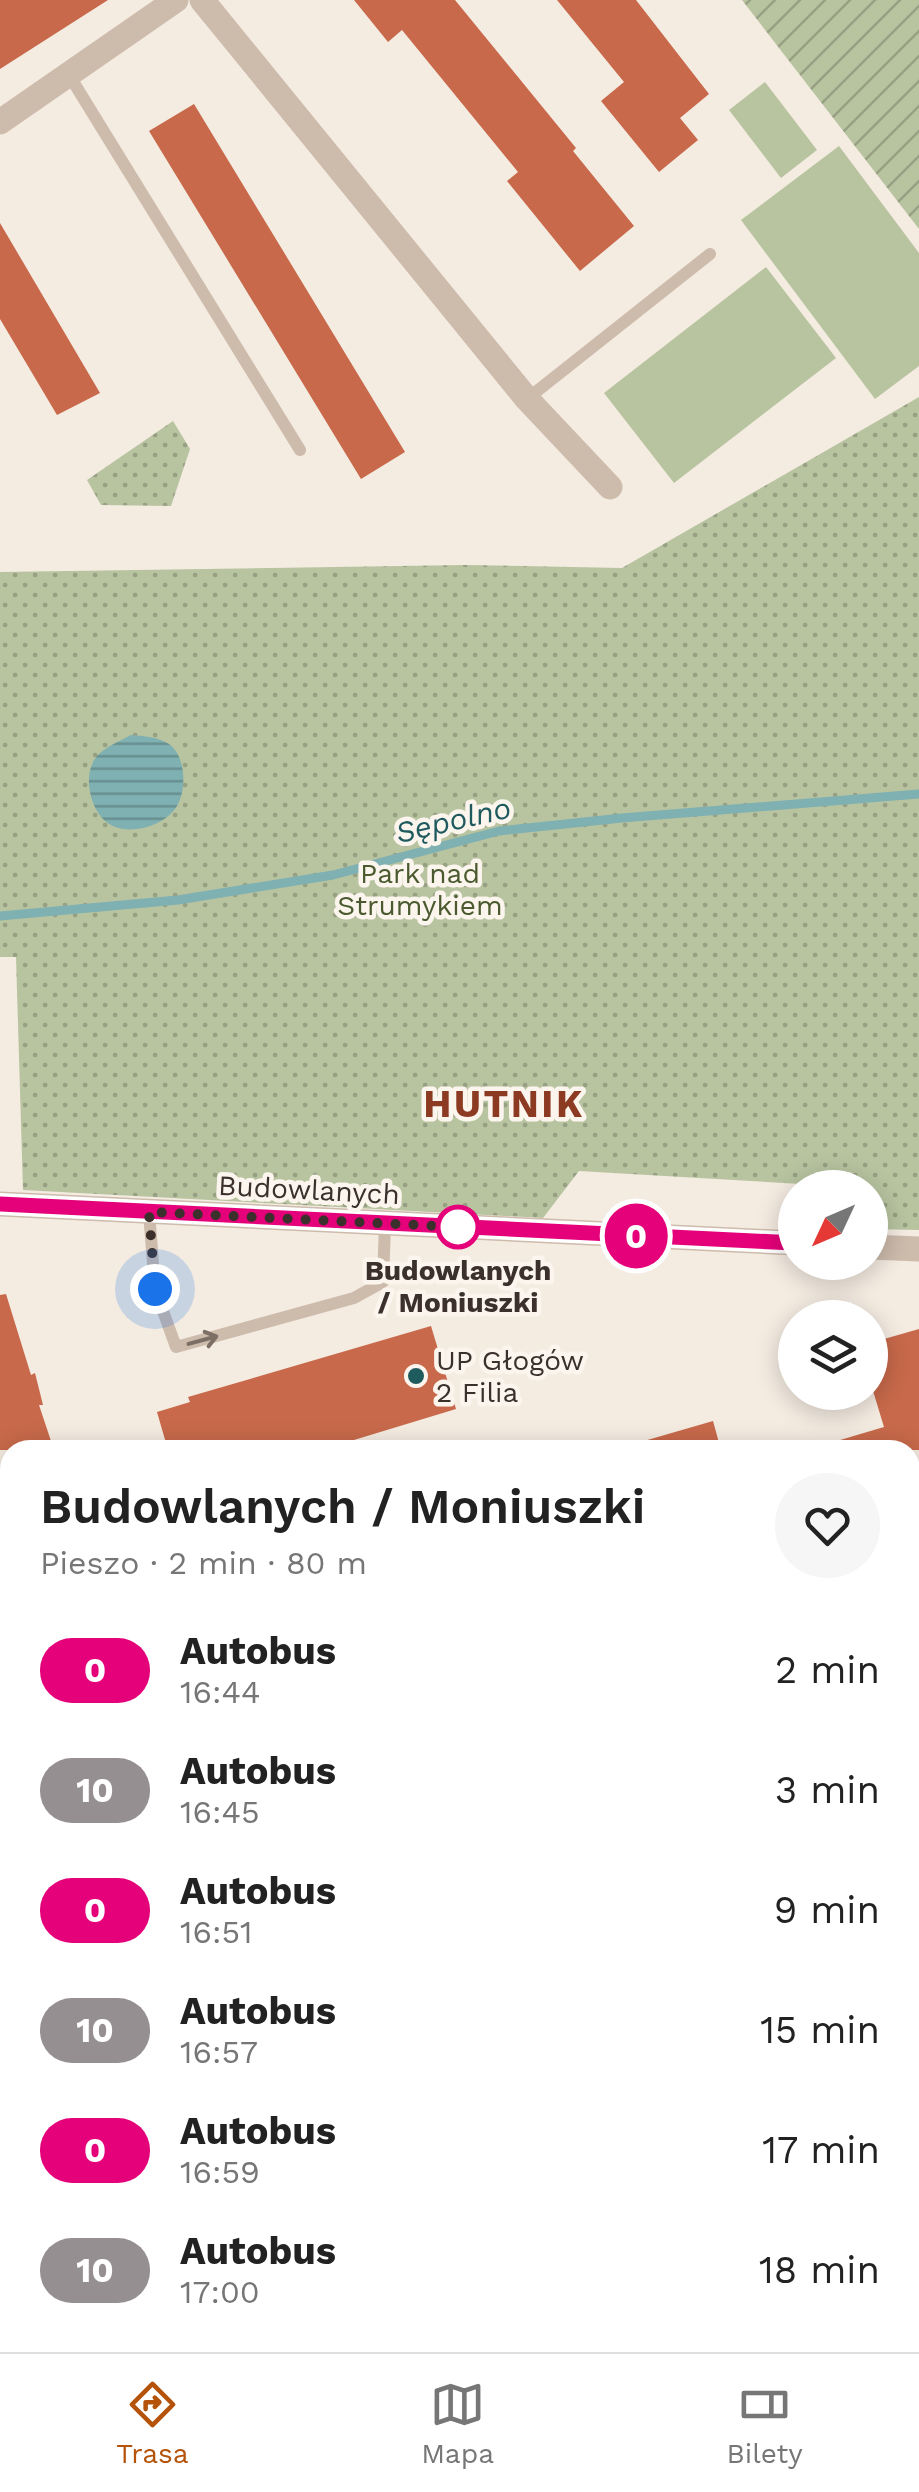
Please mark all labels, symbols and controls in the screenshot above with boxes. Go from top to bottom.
water label: Sępolno [392,790,514,850]
park label: Park nad Strumykiem [337,857,503,922]
district label: HUTNIK [423,1082,585,1126]
street label: Budowlanych [217,1169,401,1211]
north arrow [778,1170,888,1280]
map controls [778,1170,888,1410]
line badge: 0 [604,1204,668,1268]
marker: Budowlanych / Moniuszki [437,1206,479,1248]
text: 0 [625,1215,647,1257]
place label: Budowlanych / Moniuszki [365,1254,551,1319]
your location [130,1264,180,1314]
button: layers [778,1300,888,1410]
one-way arrow [187,1329,218,1348]
place label: UP Głogów 2 Filia [436,1344,584,1409]
marker: UP Głogów 2 Filia [405,1365,427,1387]
button: heart [775,1473,880,1578]
text: Budowlanych / Moniuszki [40,1478,645,1535]
text: Pieszo · 2 min · 80 m [40,1544,367,1582]
text: Autobus [180,1629,336,1673]
text: 2 min [775,1648,880,1692]
text: 0 [84,1649,106,1691]
text: 16:44 [180,1673,261,1711]
text: Autobus [180,1749,336,1793]
text: 3 min [775,1768,880,1812]
text: 10 [76,1769,114,1811]
text: 16:45 [180,1793,260,1831]
text: Autobus [180,1869,336,1913]
text: 9 min [774,1888,880,1932]
text: 0 [84,1889,106,1931]
text: 16:51 [180,1913,253,1951]
text: Autobus [180,1989,336,2033]
text: 15 min [760,2008,880,2052]
text: 10 [76,2009,114,2051]
text: 16:57 [180,2033,258,2071]
text: Autobus [180,2109,336,2153]
text: 17 min [762,2128,880,2172]
text: 0 [84,2129,106,2171]
text: 16:59 [180,2153,260,2191]
text: Autobus [180,2229,336,2273]
text: 18 min [759,2248,880,2292]
text: 10 [76,2249,114,2291]
text: 17:00 [180,2273,260,2311]
tab: Trasa [116,2377,189,2470]
tab: Mapa [421,2377,494,2470]
tab: Bilety [727,2377,803,2470]

